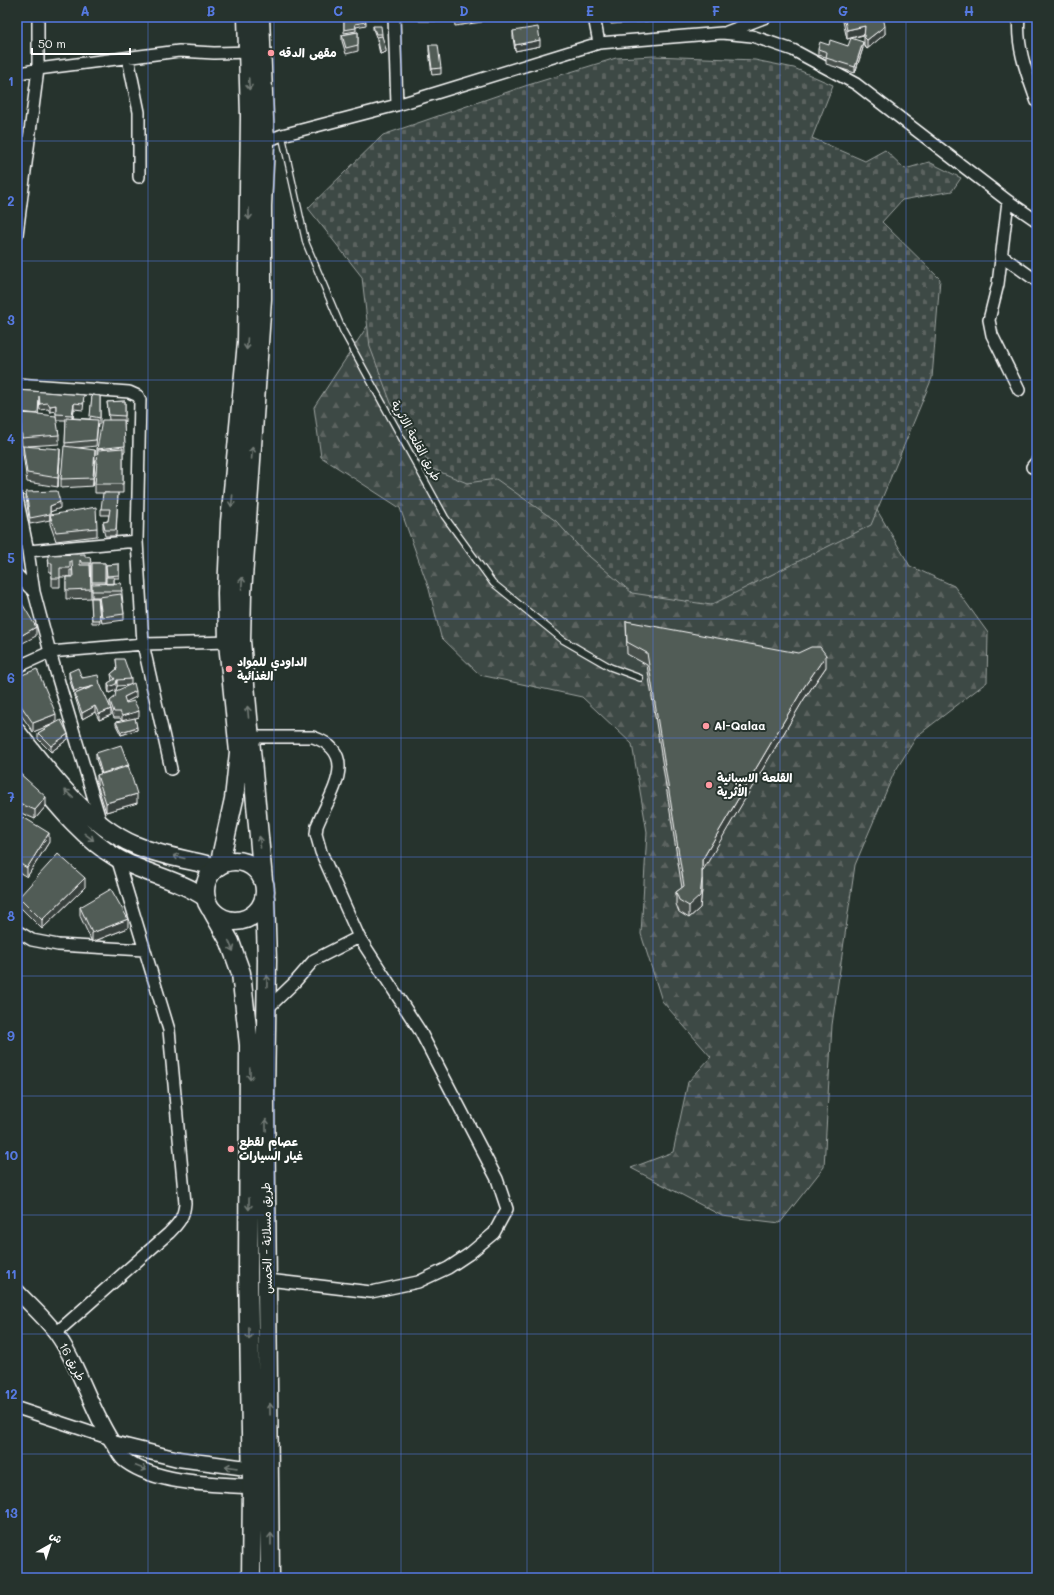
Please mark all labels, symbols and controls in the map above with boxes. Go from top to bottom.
text: A [80,2,90,19]
text: B [207,2,216,19]
text: C [333,2,343,19]
text: D [459,2,469,19]
text: E [586,2,594,19]
text: F [712,2,720,19]
text: G [838,2,848,19]
text: H [964,2,974,19]
scale bar [32,30,130,56]
text: 50 m [38,35,66,51]
place label: مقهى الدقه [279,44,337,61]
marker: مقهى الدقه [266,48,276,58]
text: 1 [8,72,14,89]
one-way arrow [245,77,252,90]
text: 2 [7,192,15,209]
one-way arrow [245,207,253,220]
text: 3 [7,311,15,328]
one-way arrow [243,337,250,350]
street label: طريق القلعة الاثرية [388,397,446,484]
text: 4 [7,430,15,447]
one-way arrow [248,447,255,460]
one-way arrow [228,494,236,507]
text: 5 [7,549,15,566]
one-way arrow [239,576,246,589]
place label: الداودي للمواد الغذائية [237,653,307,683]
marker: الداودي للمواد الغذائية [224,664,234,674]
text: 6 [7,669,15,686]
one-way arrow [244,706,251,719]
place label: Al-Qalaa [714,717,766,733]
marker: Al-Qalaa [701,721,711,731]
place label: القلعة الاسبانية الأثرية [717,769,792,799]
marker: القلعة الاسبانية الأثرية [704,780,714,790]
text: 7 [7,788,15,805]
one-way arrow [64,789,74,799]
one-way arrow [84,833,95,841]
one-way arrow [256,836,263,849]
one-way arrow [173,853,186,861]
text: 8 [7,907,15,924]
one-way arrow [228,940,236,952]
one-way arrow [263,975,271,988]
text: 9 [7,1027,15,1044]
one-way arrow [246,1067,254,1080]
one-way arrow [262,1119,270,1132]
place label: عصام لقطع غيار السيارات [239,1133,304,1163]
marker: عصام لقطع غيار السيارات [226,1144,236,1154]
text: 10 [4,1146,18,1163]
street label: طريق مسلاتة - الخمس [257,1182,275,1294]
one-way arrow [245,1197,253,1210]
text: 11 [5,1265,17,1282]
one-way arrow [245,1327,253,1340]
street label: طريق 16 [56,1339,90,1384]
text: 12 [4,1385,18,1402]
one-way arrow [266,1403,273,1416]
one-way arrow [225,1463,238,1471]
one-way arrow [135,1465,147,1472]
text: 13 [4,1504,18,1521]
north arrow [30,1525,70,1565]
text: ش [47,1527,66,1546]
one-way arrow [267,1533,275,1546]

